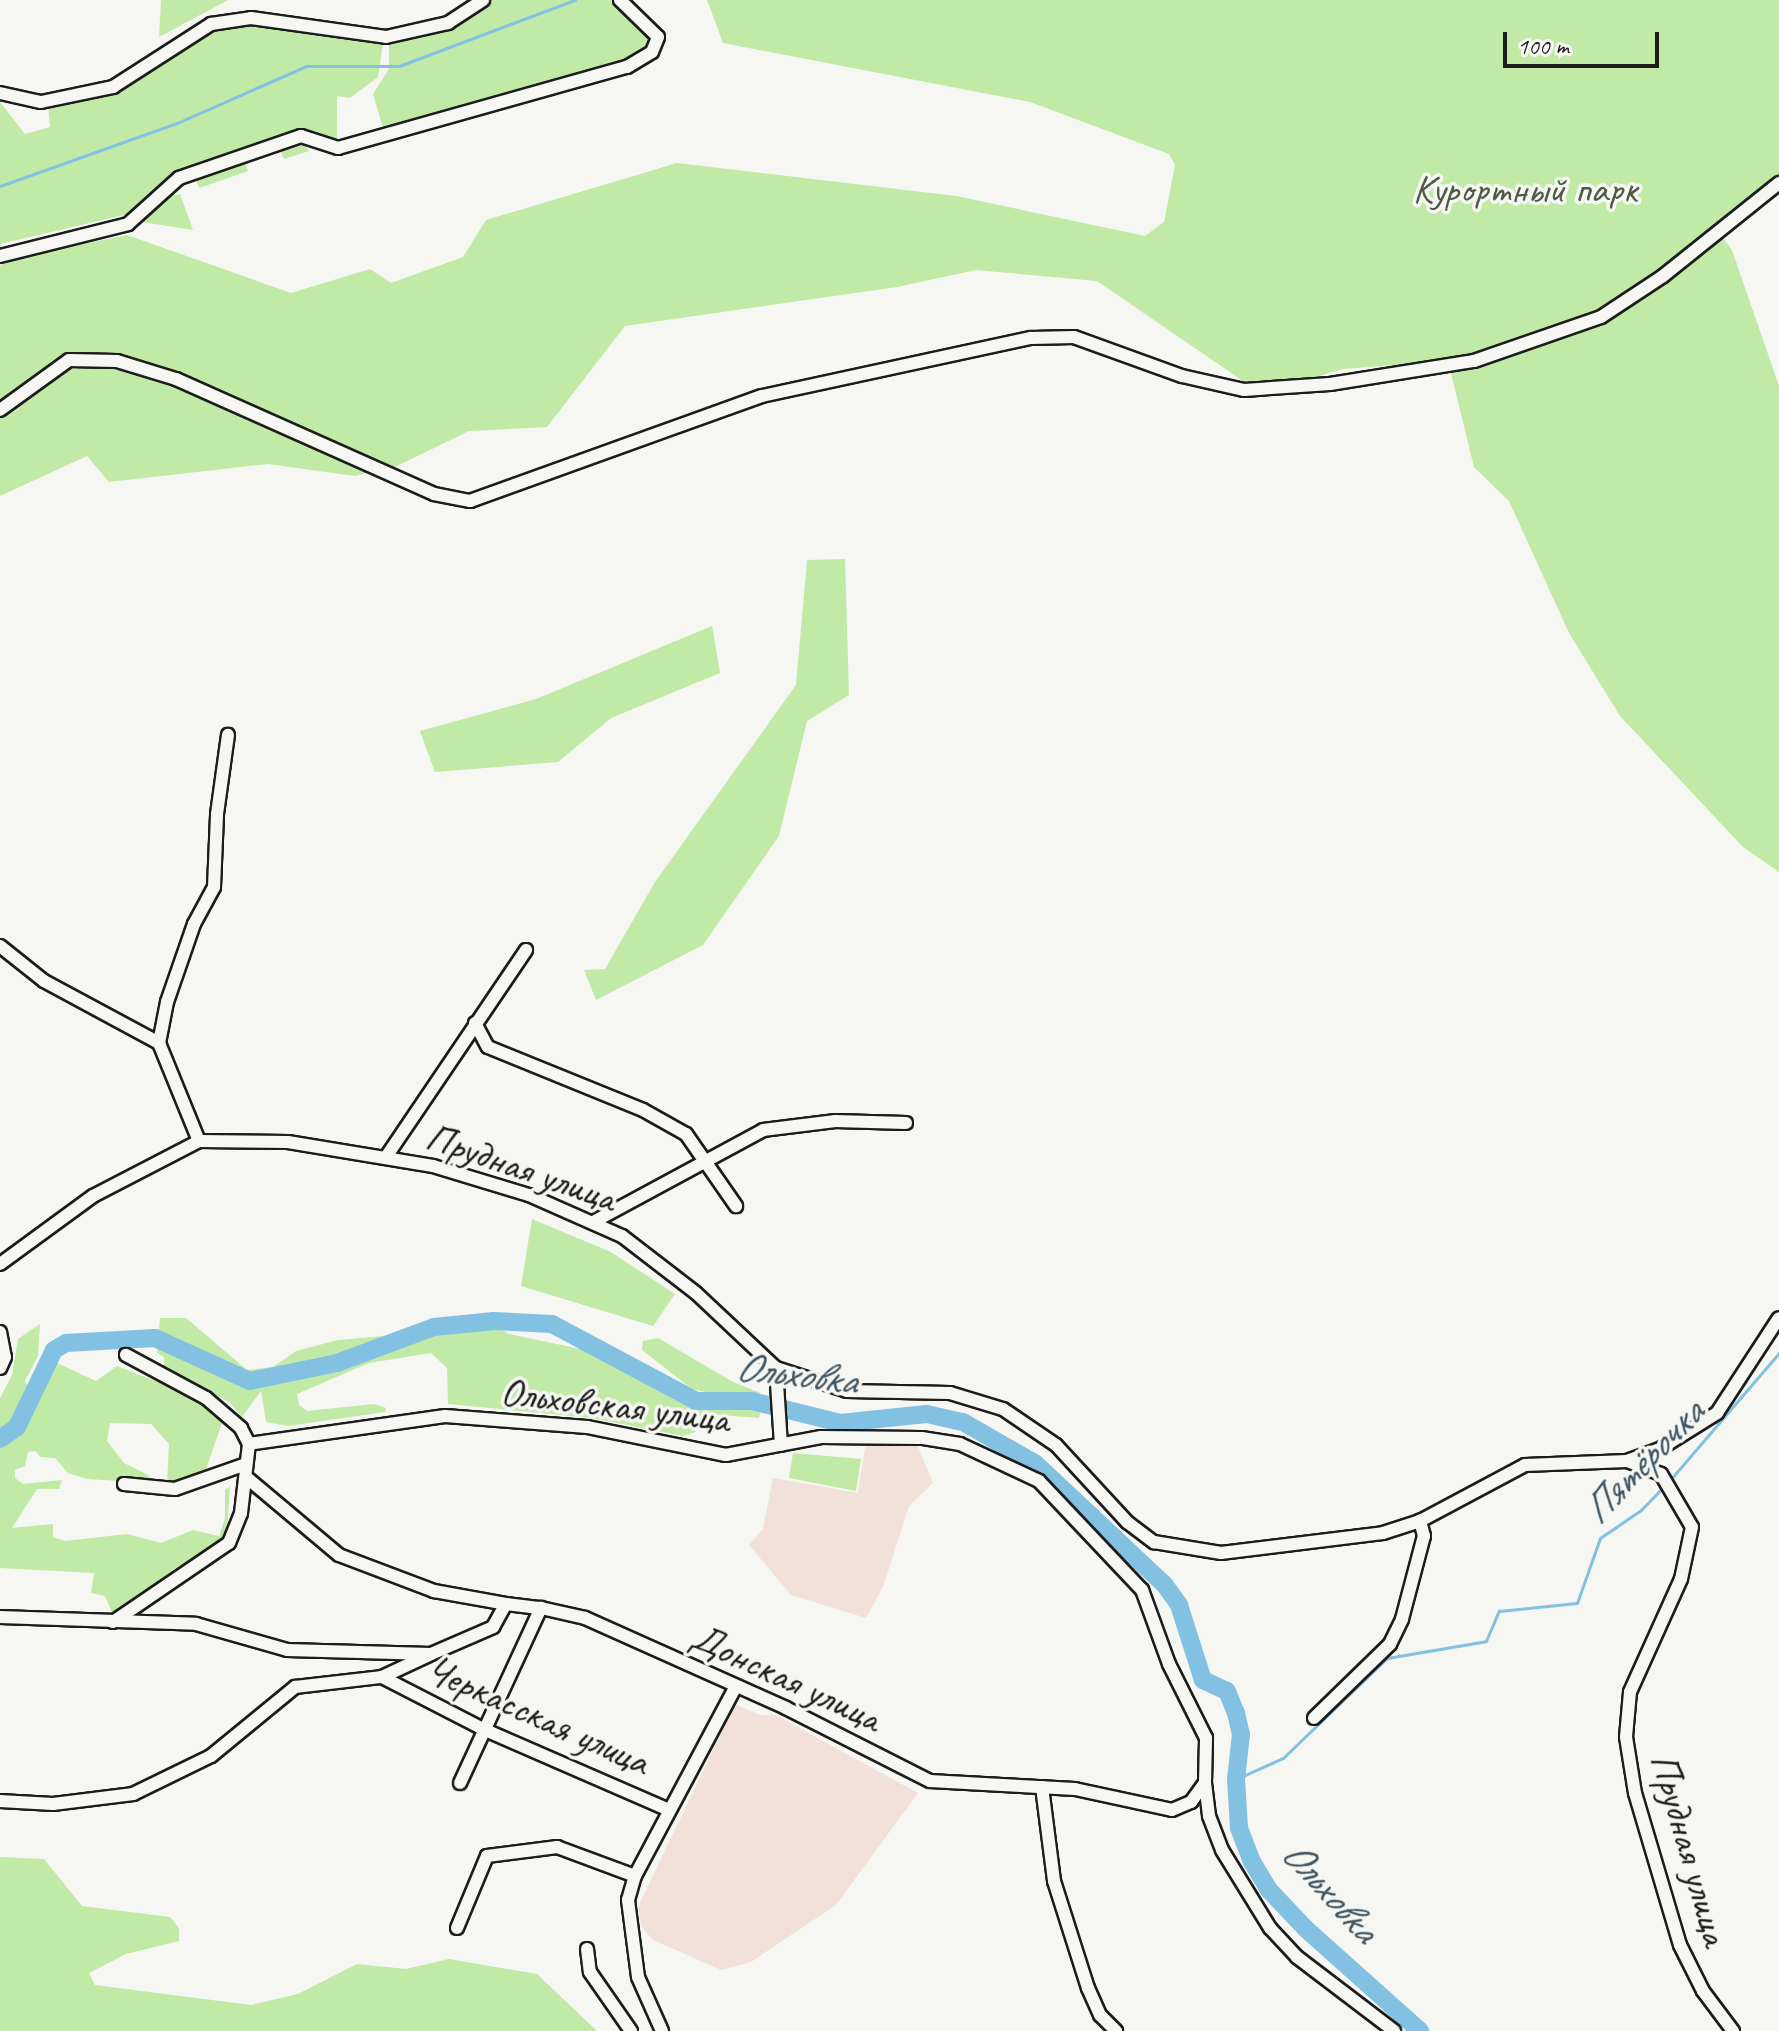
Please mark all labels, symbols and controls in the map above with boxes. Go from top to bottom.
scale bar [1507,16,1663,66]
text: 100 m [1517,31,1569,61]
park label: Курортный парк [1413,165,1637,213]
street label: Прудная улица [420,1112,622,1222]
water label: Ольховка [733,1342,859,1406]
street label: Ольховская улица [498,1367,732,1443]
water label: Пятёрочка [1571,1389,1715,1535]
street label: Донская улица [683,1612,889,1742]
street label: Черкасская улица [418,1644,658,1786]
street label: Прудная улица [1640,1748,1740,1950]
water label: Ольховка [1271,1829,1389,1953]

